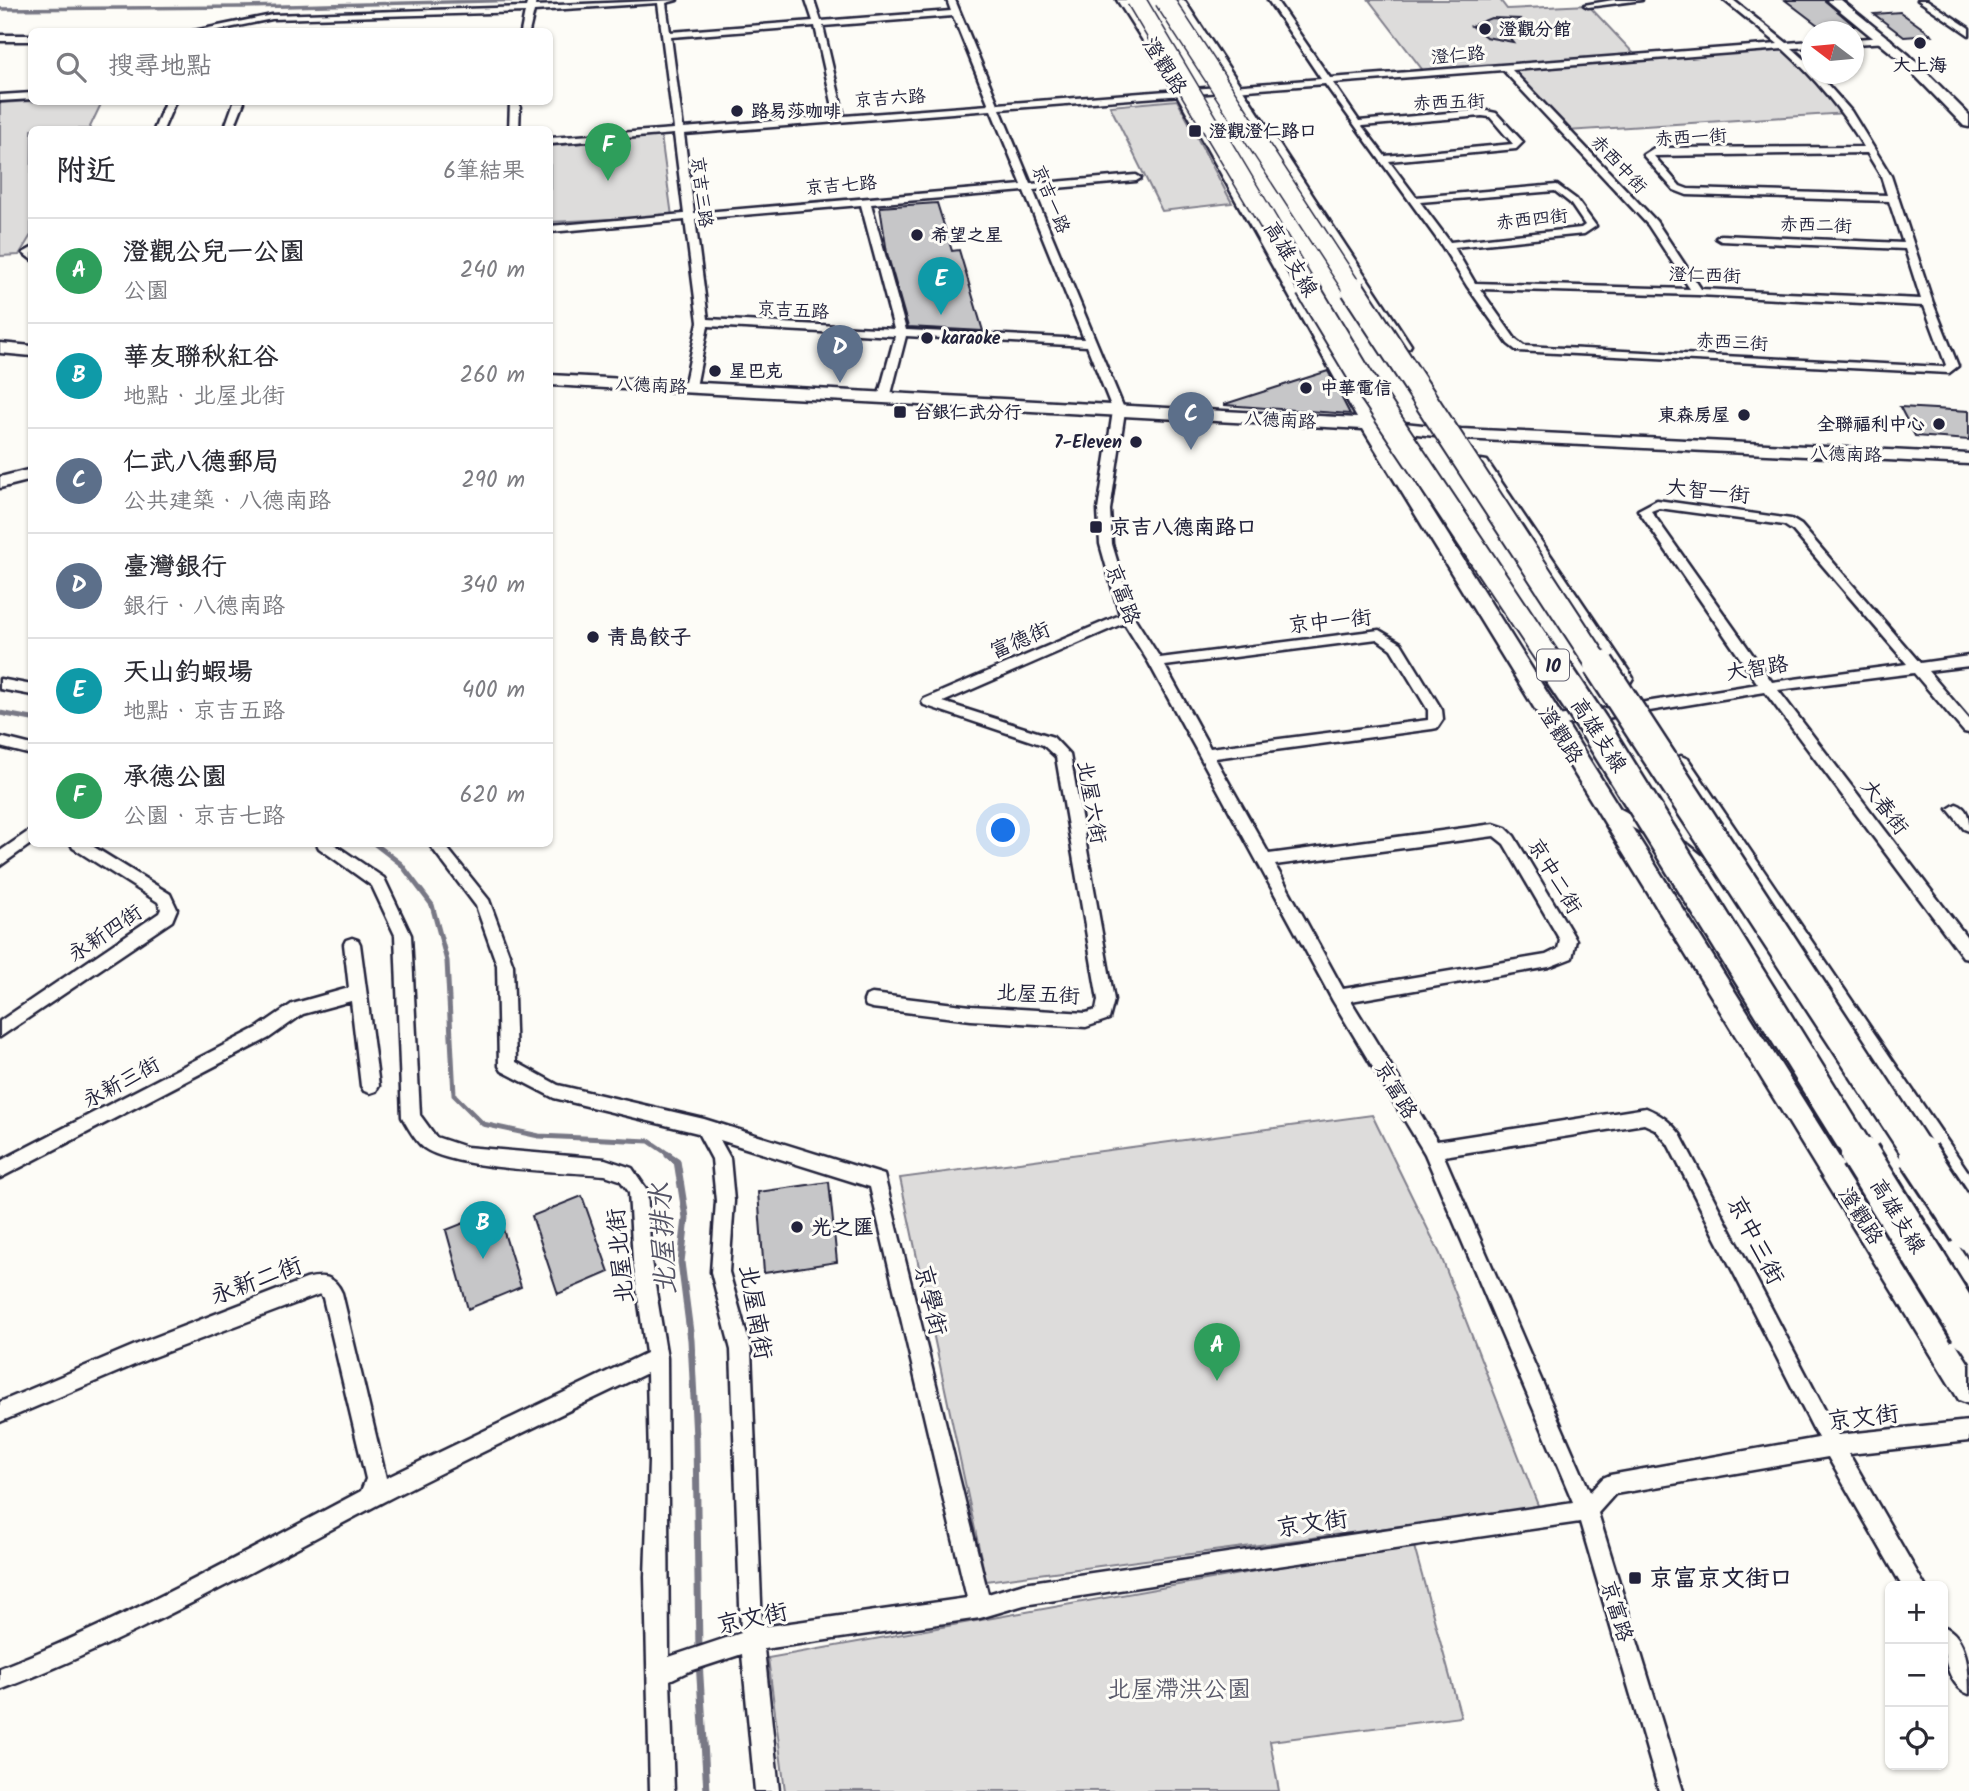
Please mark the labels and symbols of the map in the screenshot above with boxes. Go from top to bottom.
place label: 澄觀分館 [1499,16,1571,45]
marker: 澄觀分館 [1477,21,1493,37]
north arrow [1801,21,1864,84]
street label: 澄觀路 [1133,31,1194,102]
marker: 大上海 [1912,35,1928,51]
street label: 澄仁路 [1430,40,1486,73]
place label: 大上海 [1893,52,1947,81]
street label: 京吉六路 [853,83,927,116]
street label: 赤西五街 [1413,88,1486,119]
place label: 路易莎咖啡 [751,98,841,127]
marker: 路易莎咖啡 [729,103,745,119]
place label: 澄觀澄仁路口 [1209,118,1317,147]
street label: 赤西一街 [1654,122,1728,155]
pin: F [585,123,631,181]
marker: 澄觀澄仁路口 [1187,123,1203,139]
street label: 赤西中街 [1583,129,1653,201]
street label: 京吉三路 [682,155,719,230]
street label: 京吉一路 [1023,161,1077,238]
street label: 京吉七路 [804,169,878,204]
street label: 赤西四街 [1495,202,1569,239]
street label: 赤西二街 [1779,211,1852,242]
street label: 高雄支線 [1254,215,1325,304]
place label: 希望之星 [931,222,1003,251]
marker: 希望之星 [909,227,925,243]
pin: E [918,257,964,315]
street label: 澄仁西街 [1668,261,1741,292]
street label: 京吉五路 [756,295,830,328]
pin: D [817,325,863,383]
place label: karaoke [941,325,1001,354]
street label: 赤西三街 [1695,327,1769,360]
marker: karaoke [919,330,935,346]
place label: 星巴克 [729,358,783,387]
marker: 星巴克 [707,363,723,379]
street label: 八德南路 [614,370,688,403]
place label: 中華電信 [1320,375,1392,404]
marker: 中華電信 [1298,380,1314,396]
pin: C [1168,392,1214,450]
place label: 台銀仁武分行 [914,399,1022,428]
place label: 東森房屋 [1658,402,1730,431]
marker: 台銀仁武分行 [892,404,908,420]
street label: 八德南路 [1243,405,1317,438]
marker: 東森房屋 [1736,407,1752,423]
place label: 全聯福利中心 [1817,411,1925,440]
marker: 全聯福利中心 [1931,416,1947,432]
place label: 7-Eleven [1054,429,1122,458]
marker: 7-Eleven [1128,434,1144,450]
street label: 八德南路 [1809,440,1882,471]
street label: 大智一街 [1664,472,1751,513]
place label: 京吉八德南路口 [1110,512,1257,545]
marker: 京吉八德南路口 [1088,519,1104,535]
street label: 京富路 [1095,559,1148,630]
street label: 京中一街 [1287,602,1374,643]
street label: 富德街 [985,614,1056,669]
place label: 青島餃子 [607,622,691,655]
marker: 青島餃子 [585,629,601,645]
street label: 大智路 [1724,648,1791,691]
road number: 10 [1537,650,1569,680]
street label: 高雄支線 [1561,692,1634,780]
street label: 澄觀路 [1529,700,1590,771]
street label: 北屋六街 [1067,758,1114,846]
street label: 大春街 [1852,773,1916,843]
your location [986,813,1020,847]
street label: 京中二街 [1518,832,1589,921]
street label: 永新四街 [62,897,150,971]
street label: 北屋五街 [995,977,1081,1014]
street label: 永新三街 [77,1049,167,1118]
street label: 京富路 [1364,1055,1425,1126]
street label: 高雄支線 [1860,1172,1933,1261]
water label: 北屋排水 [639,1181,690,1296]
street label: 澄觀路 [1829,1181,1890,1252]
street label: 京中三街 [1715,1189,1794,1292]
pin: B [460,1201,506,1259]
street label: 北屋北街 [597,1206,646,1306]
place label: 光之匯 [811,1212,874,1245]
marker: 光之匯 [789,1219,805,1235]
street label: 永新二街 [205,1247,308,1316]
street label: 京學街 [902,1261,957,1340]
street label: 北屋南街 [727,1262,782,1363]
pin: A [1194,1323,1240,1381]
street label: 京文街 [1825,1395,1901,1442]
street label: 京文街 [1274,1500,1351,1549]
place label: 京富京文街口 [1649,1560,1793,1599]
marker: 京富京文街口 [1627,1570,1643,1586]
street label: 京富路 [1591,1576,1641,1646]
street label: 京文街 [713,1593,792,1646]
park label: 北屋滯洪公園 [1107,1671,1251,1710]

